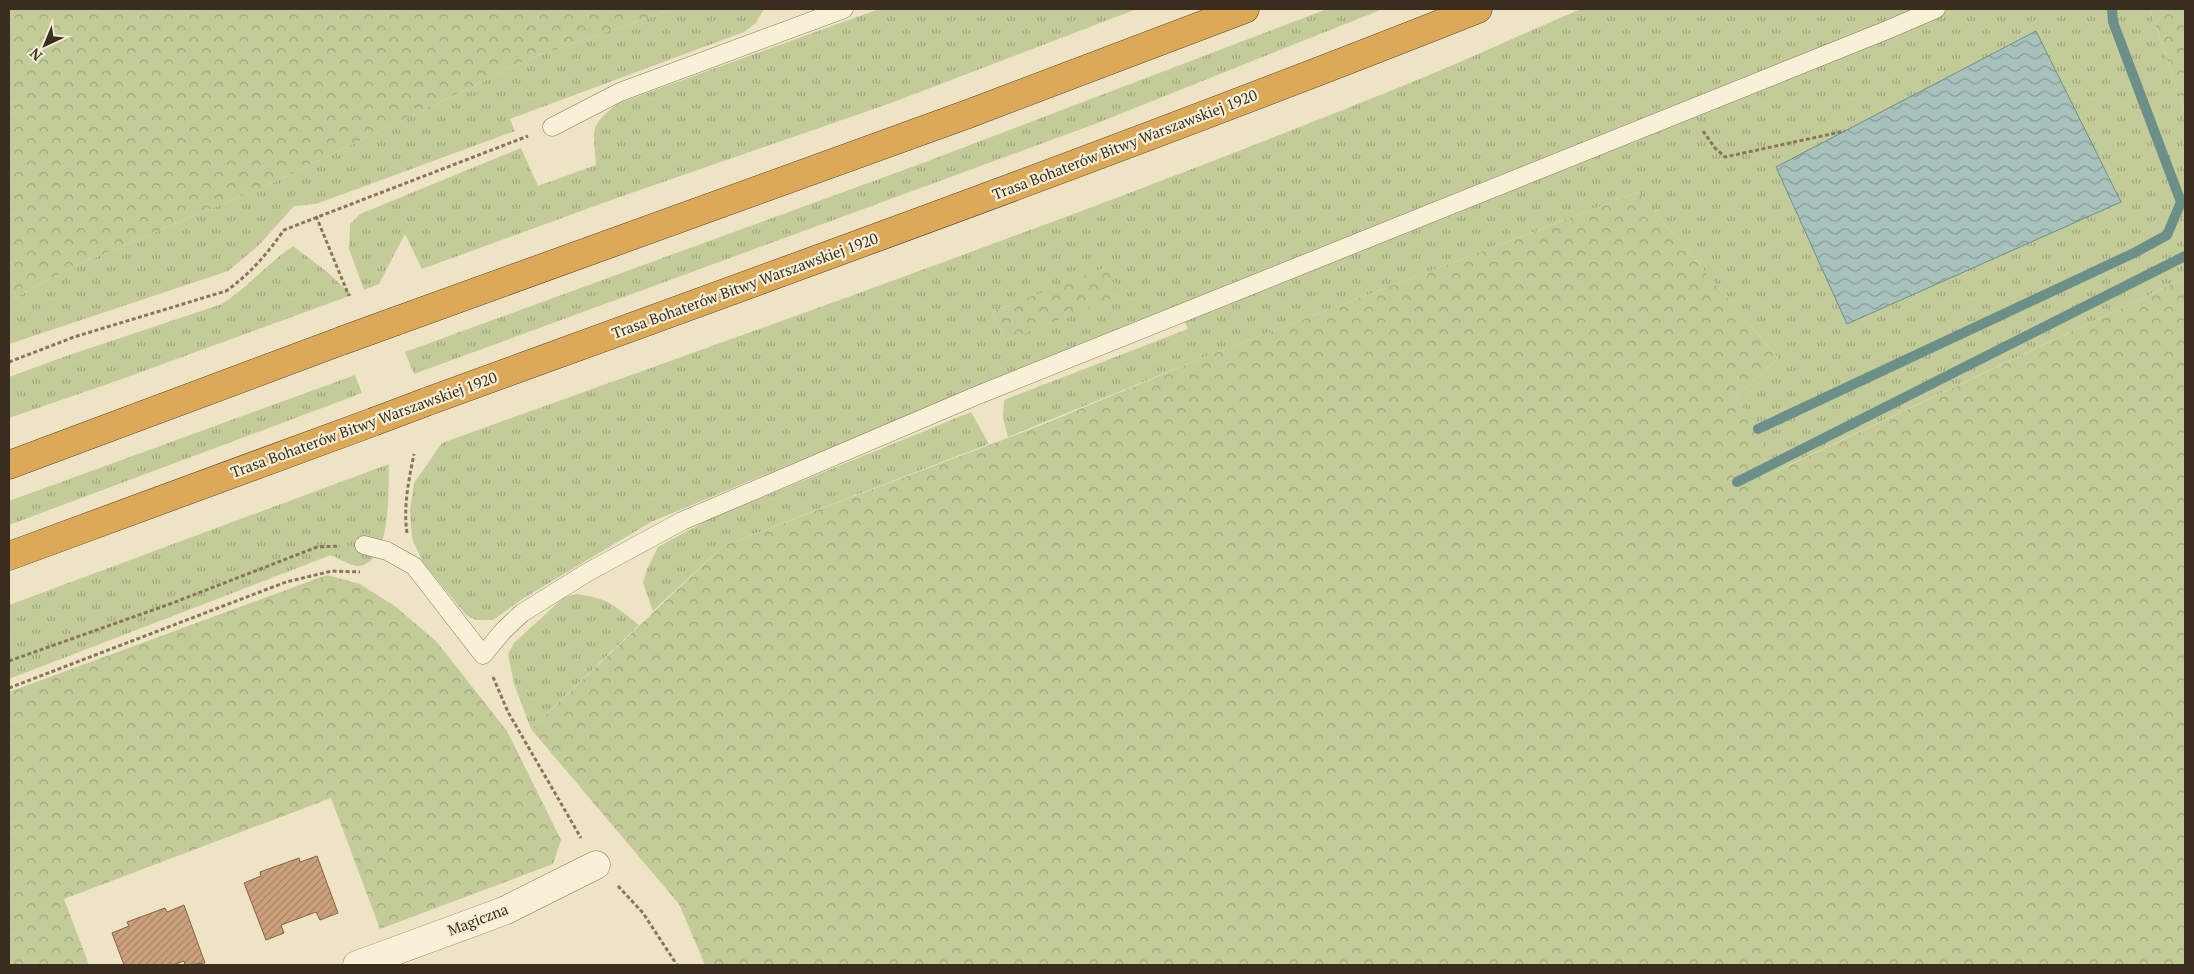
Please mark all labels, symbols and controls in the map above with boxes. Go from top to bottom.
north arrow [20,20,70,70]
text: N [25,44,46,65]
street label: Trasa Bohaterów Bitwy Warszawskiej 1920 [989,84,1260,204]
street label: Trasa Bohaterów Bitwy Warszawskiej 1920 [609,227,881,343]
street label: Trasa Bohaterów Bitwy Warszawskiej 1920 [228,366,500,482]
street label: Magiczna [444,898,511,940]

